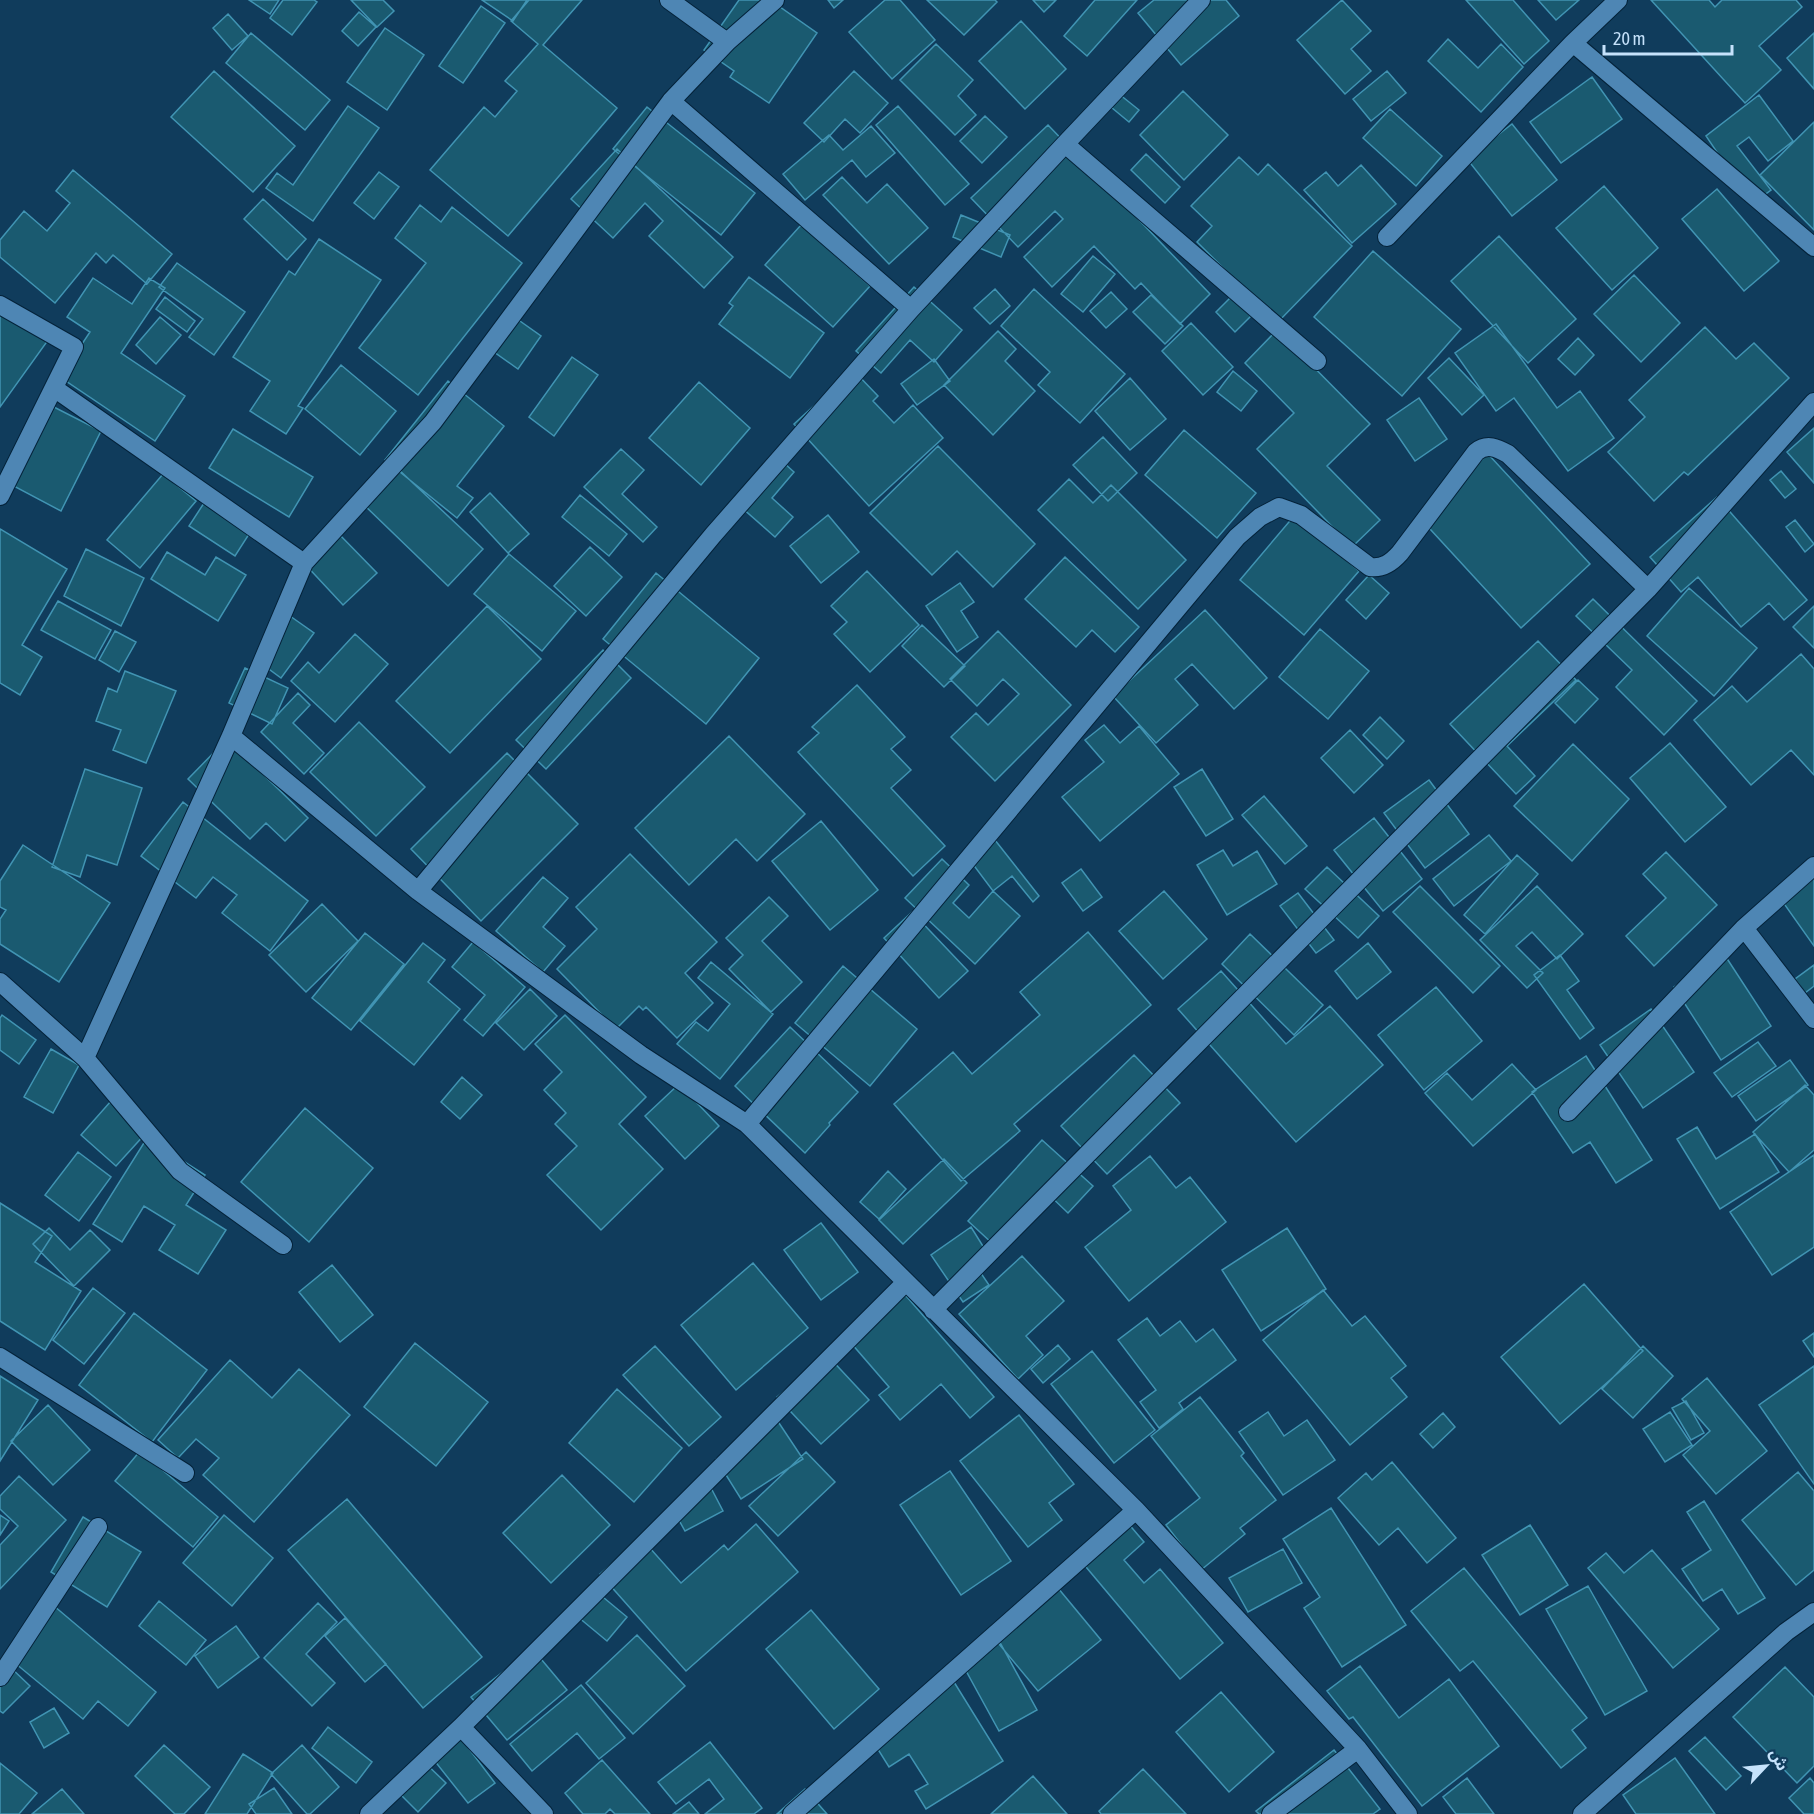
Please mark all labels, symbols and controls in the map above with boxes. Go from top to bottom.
scale bar [1604,18,1732,56]
text: 20 m [1613,28,1645,49]
north arrow [1736,1736,1796,1796]
text: ش [1766,1746,1792,1774]

